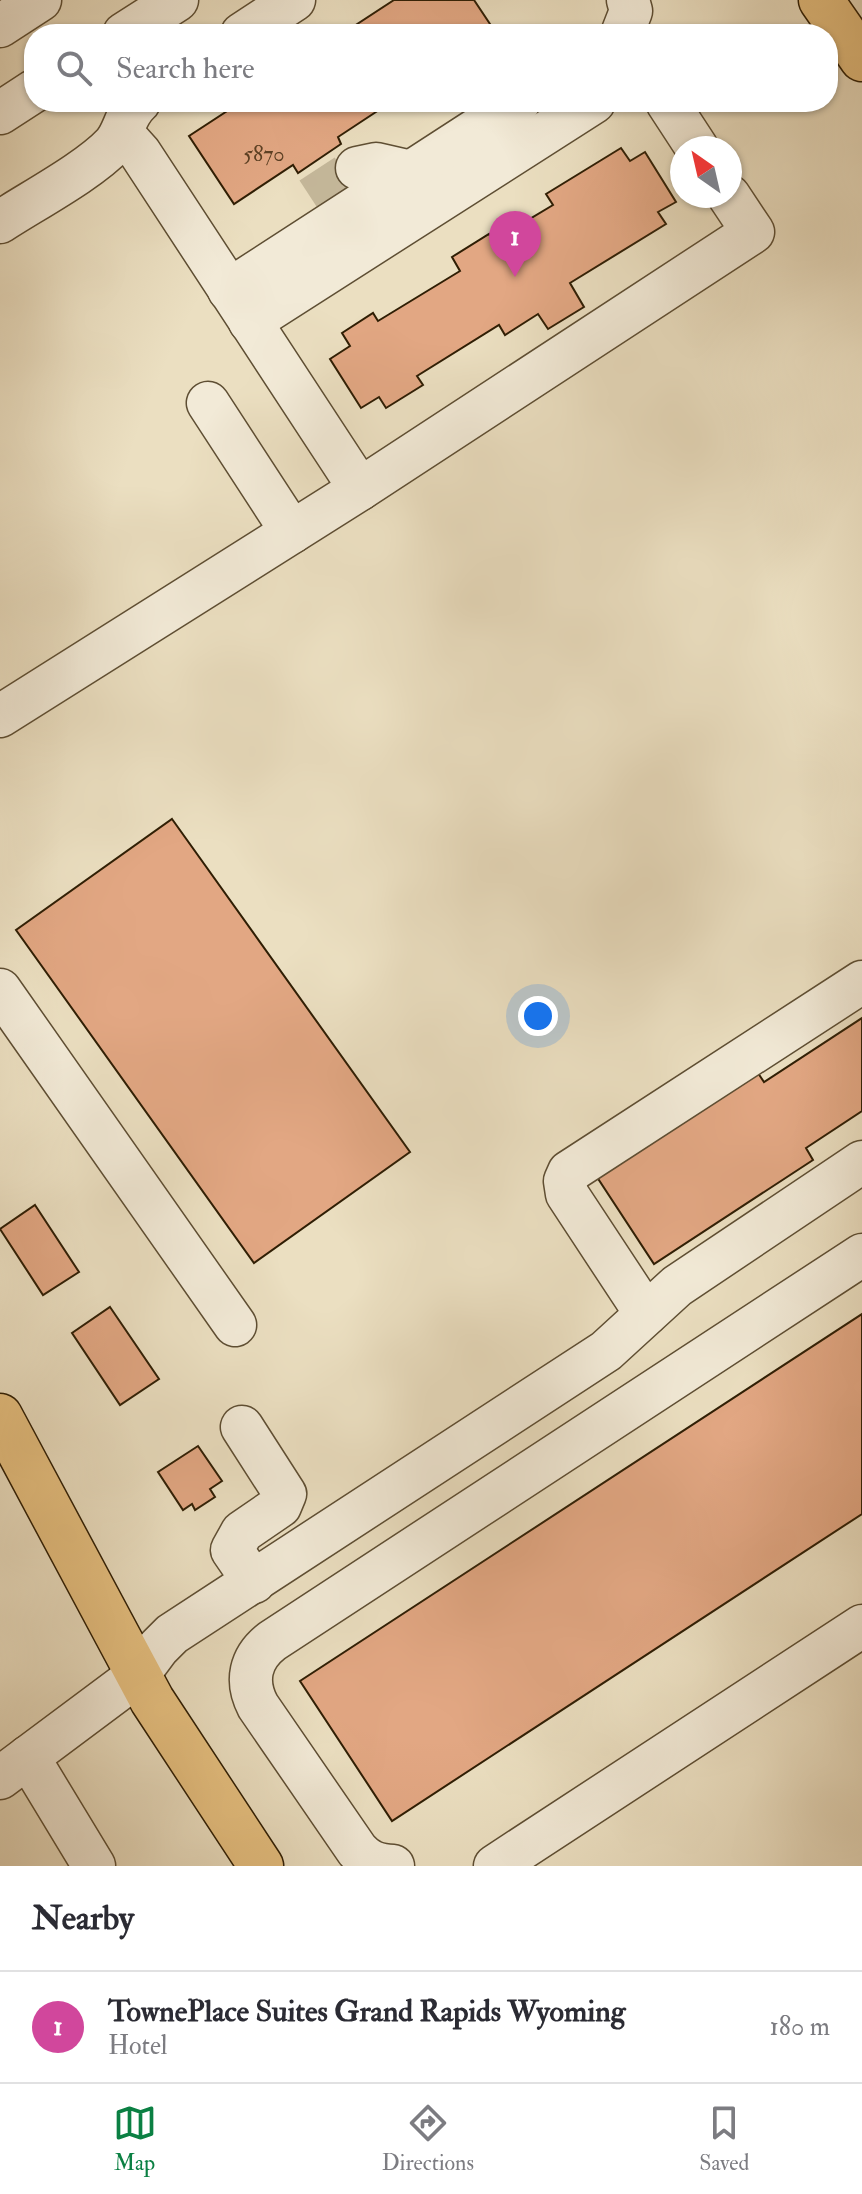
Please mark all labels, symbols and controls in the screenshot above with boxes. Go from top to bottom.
search box [24,24,838,112]
icon: search [52,46,96,90]
text: Search here [116,50,255,87]
north arrow [670,136,742,208]
house number: 5870 [243,140,285,168]
pin: 1 [489,211,541,277]
your location [518,996,558,1036]
text: Nearby [32,1897,134,1940]
text: TownePlace Suites Grand Rapids Wyoming [108,1993,626,2030]
text: 1 [53,2011,63,2043]
text: 180 m [770,2011,830,2043]
text: Hotel [108,2030,167,2062]
tab: Map [113,2101,157,2177]
tab: Directions [382,2101,474,2177]
tab: Saved [699,2101,749,2177]

